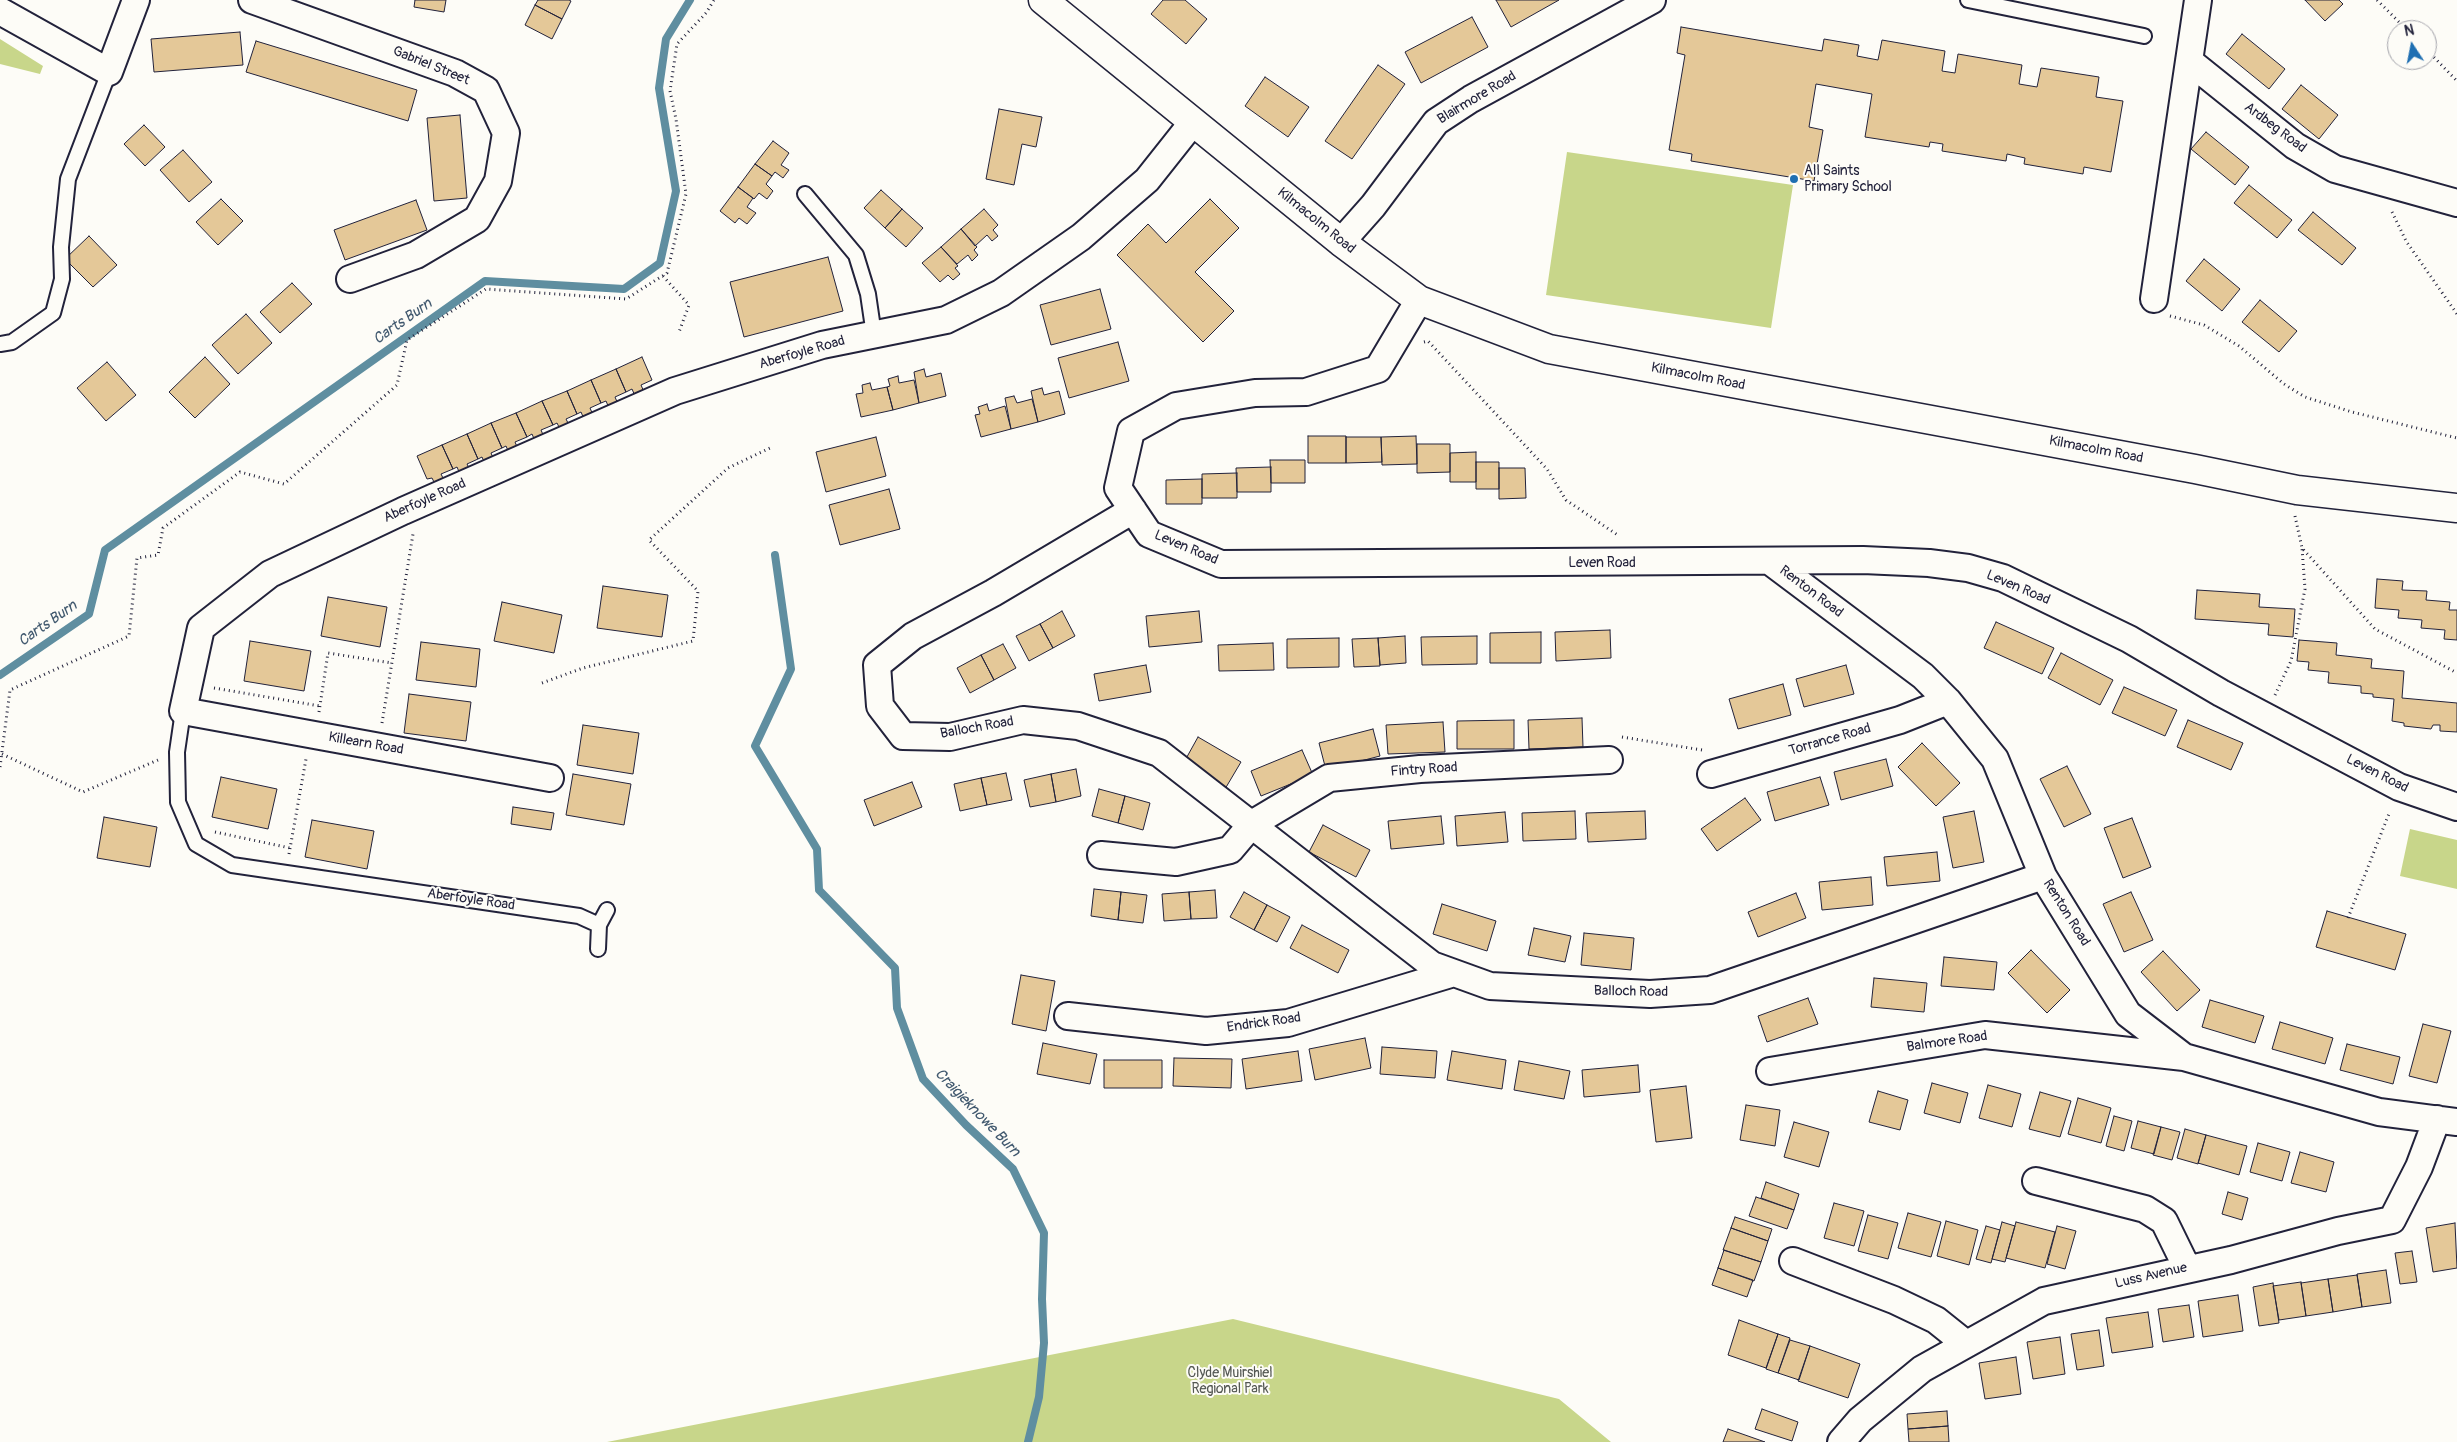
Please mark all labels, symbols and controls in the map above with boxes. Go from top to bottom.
north arrow [2387,20,2437,70]
text: N [2403,22,2416,40]
street label: Gabriel Street [390,43,472,89]
street label: Blairmore Road [1435,68,1519,128]
street label: Ardbeg Road [2241,99,2309,157]
place label: All Saints Primary School [1804,163,1892,196]
marker: All Saints Primary School [1788,173,1800,185]
street label: Kilmacolm Road [1274,184,1358,258]
water label: Carts Burn [370,295,436,349]
street label: Aberfoyle Road [757,333,847,373]
street label: Kilmacolm Road [1649,360,1747,394]
street label: Kilmacolm Road [2047,433,2145,467]
street label: Aberfoyle Road [381,475,469,527]
street label: Leven Road [1152,527,1220,569]
street label: Leven Road [1568,555,1636,571]
street label: Renton Road [1776,563,1846,621]
street label: Leven Road [1984,567,2052,609]
water label: Carts Burn [15,597,81,651]
street label: Balloch Road [939,713,1015,743]
street label: Torrance Road [1787,720,1873,760]
street label: Killearn Road [327,729,405,759]
street label: Leven Road [2343,751,2411,797]
street label: Fintry Road [1390,759,1458,781]
street label: Renton Road [2039,877,2093,949]
street label: Aberfoyle Road [426,886,516,914]
street label: Balloch Road [1594,983,1668,1001]
street label: Endrick Road [1226,1009,1302,1037]
street label: Balmore Road [1906,1028,1988,1056]
water label: Craigieknowe Burn [930,1065,1024,1161]
street label: Luss Avenue [2113,1260,2189,1292]
park label: Clyde Muirshiel Regional Park [1187,1365,1273,1398]

